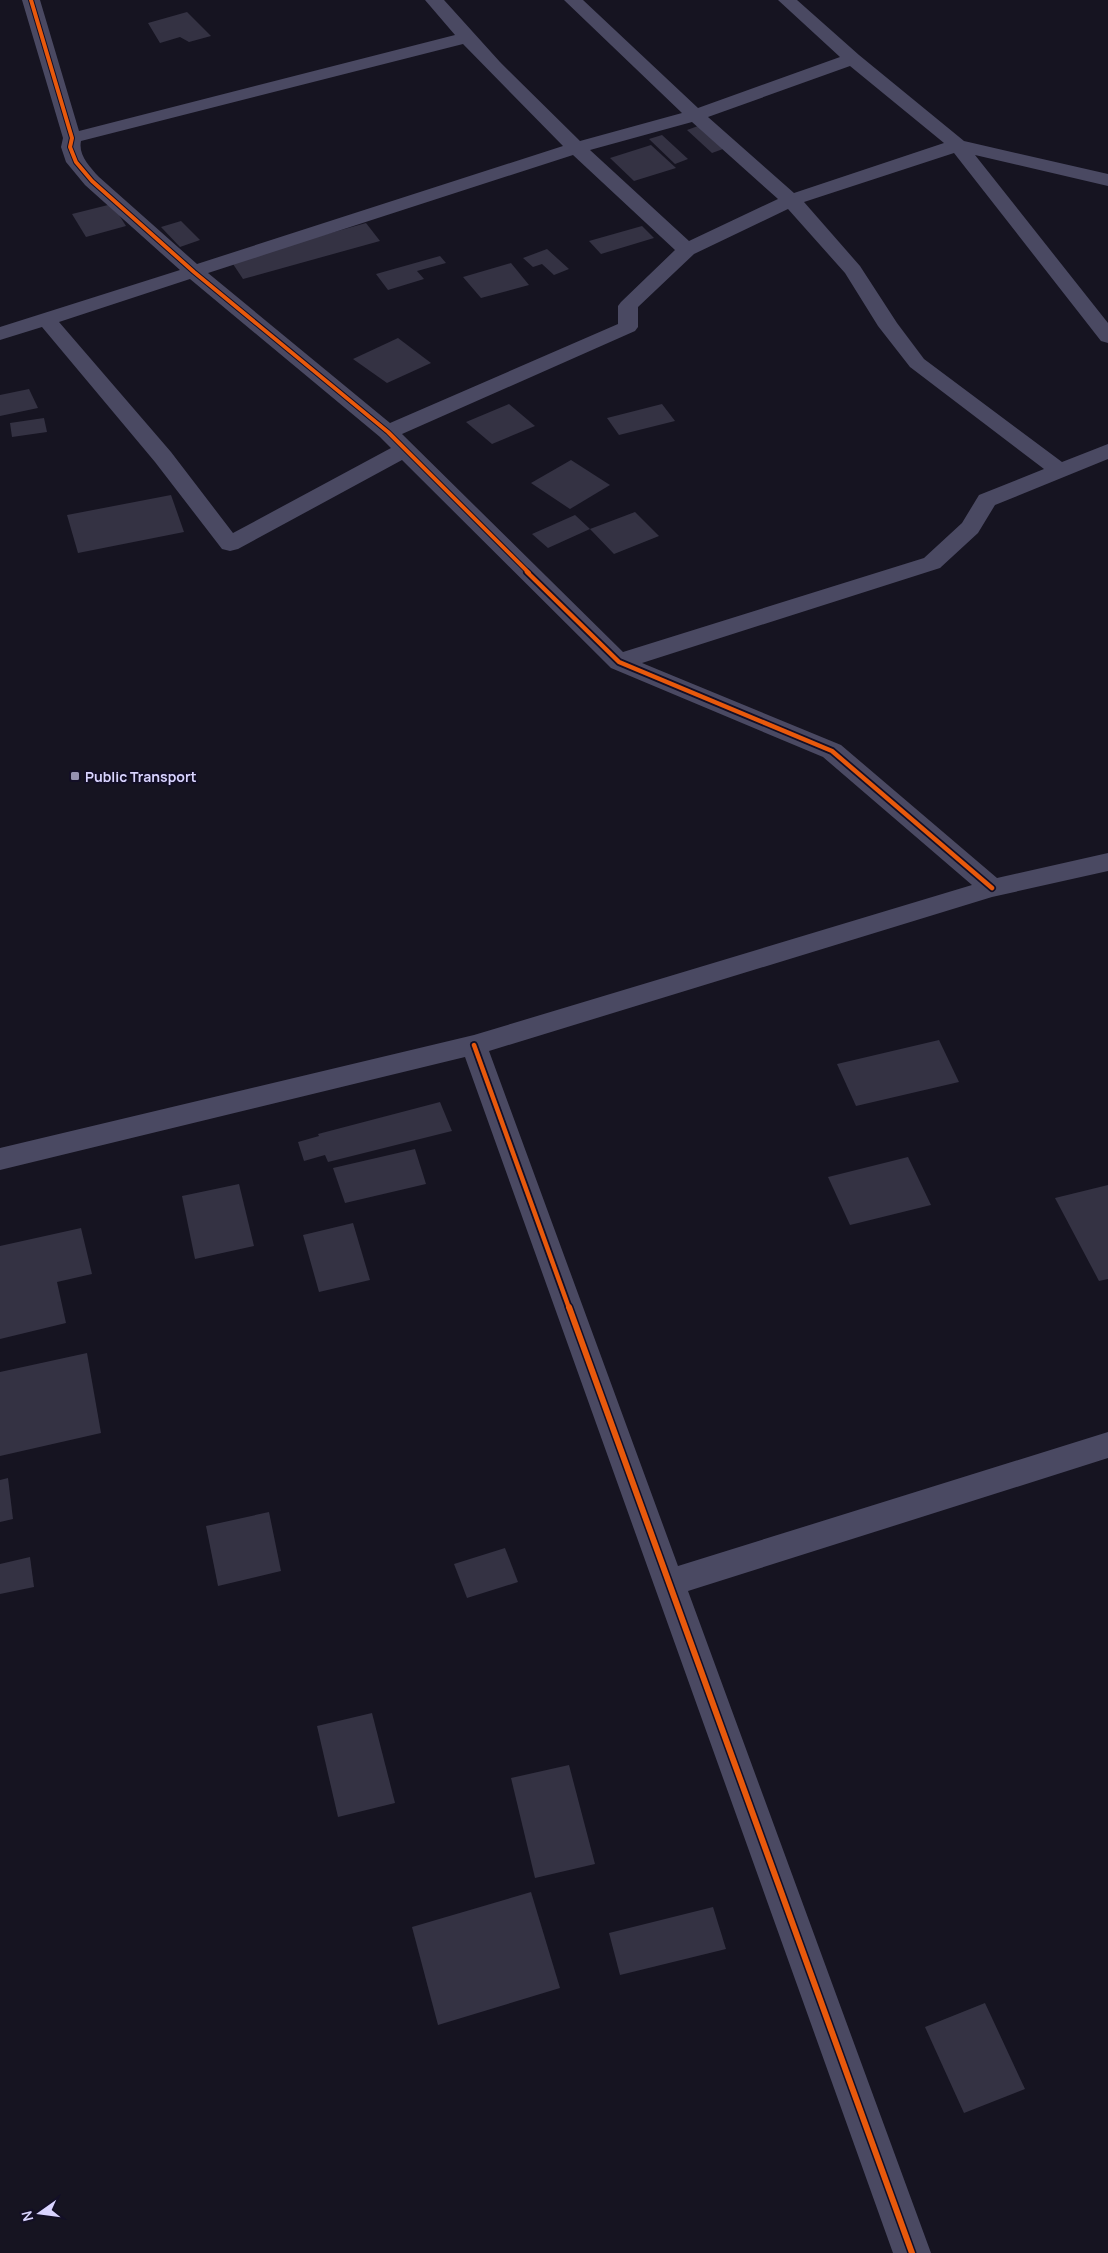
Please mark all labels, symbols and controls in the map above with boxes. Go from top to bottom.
place label: Public Transport [85,767,197,786]
marker: Public Transport [69,770,81,782]
north arrow [15,2188,65,2238]
text: N [16,2209,37,2223]

